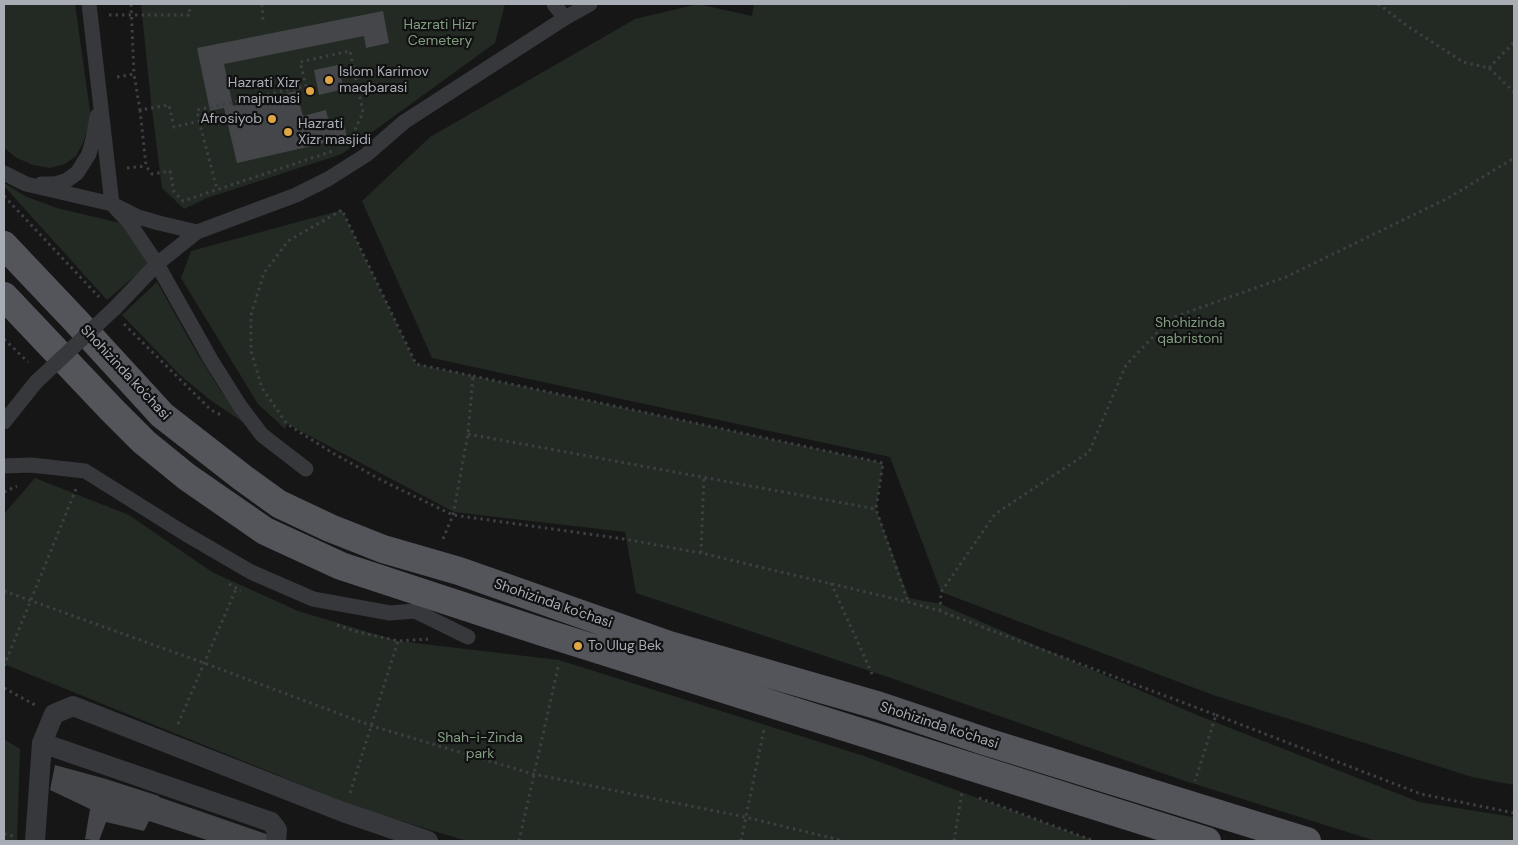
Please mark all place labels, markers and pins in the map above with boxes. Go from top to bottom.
place label: Islom Karimov maqbarasi [339,64,429,96]
marker: Islom Karimov maqbarasi [323,74,335,86]
place label: Hazrati Xizr majmuasi [228,75,300,108]
marker: Hazrati Xizr majmuasi [304,85,316,97]
place label: Afrosiyob [200,111,262,127]
marker: Afrosiyob [266,113,278,125]
place label: Hazrati Xizr masjidi [298,116,371,148]
marker: Hazrati Xizr masjidi [282,126,294,138]
place label: To Ulug Bek [588,638,662,654]
marker: To Ulug Bek [572,640,584,652]

